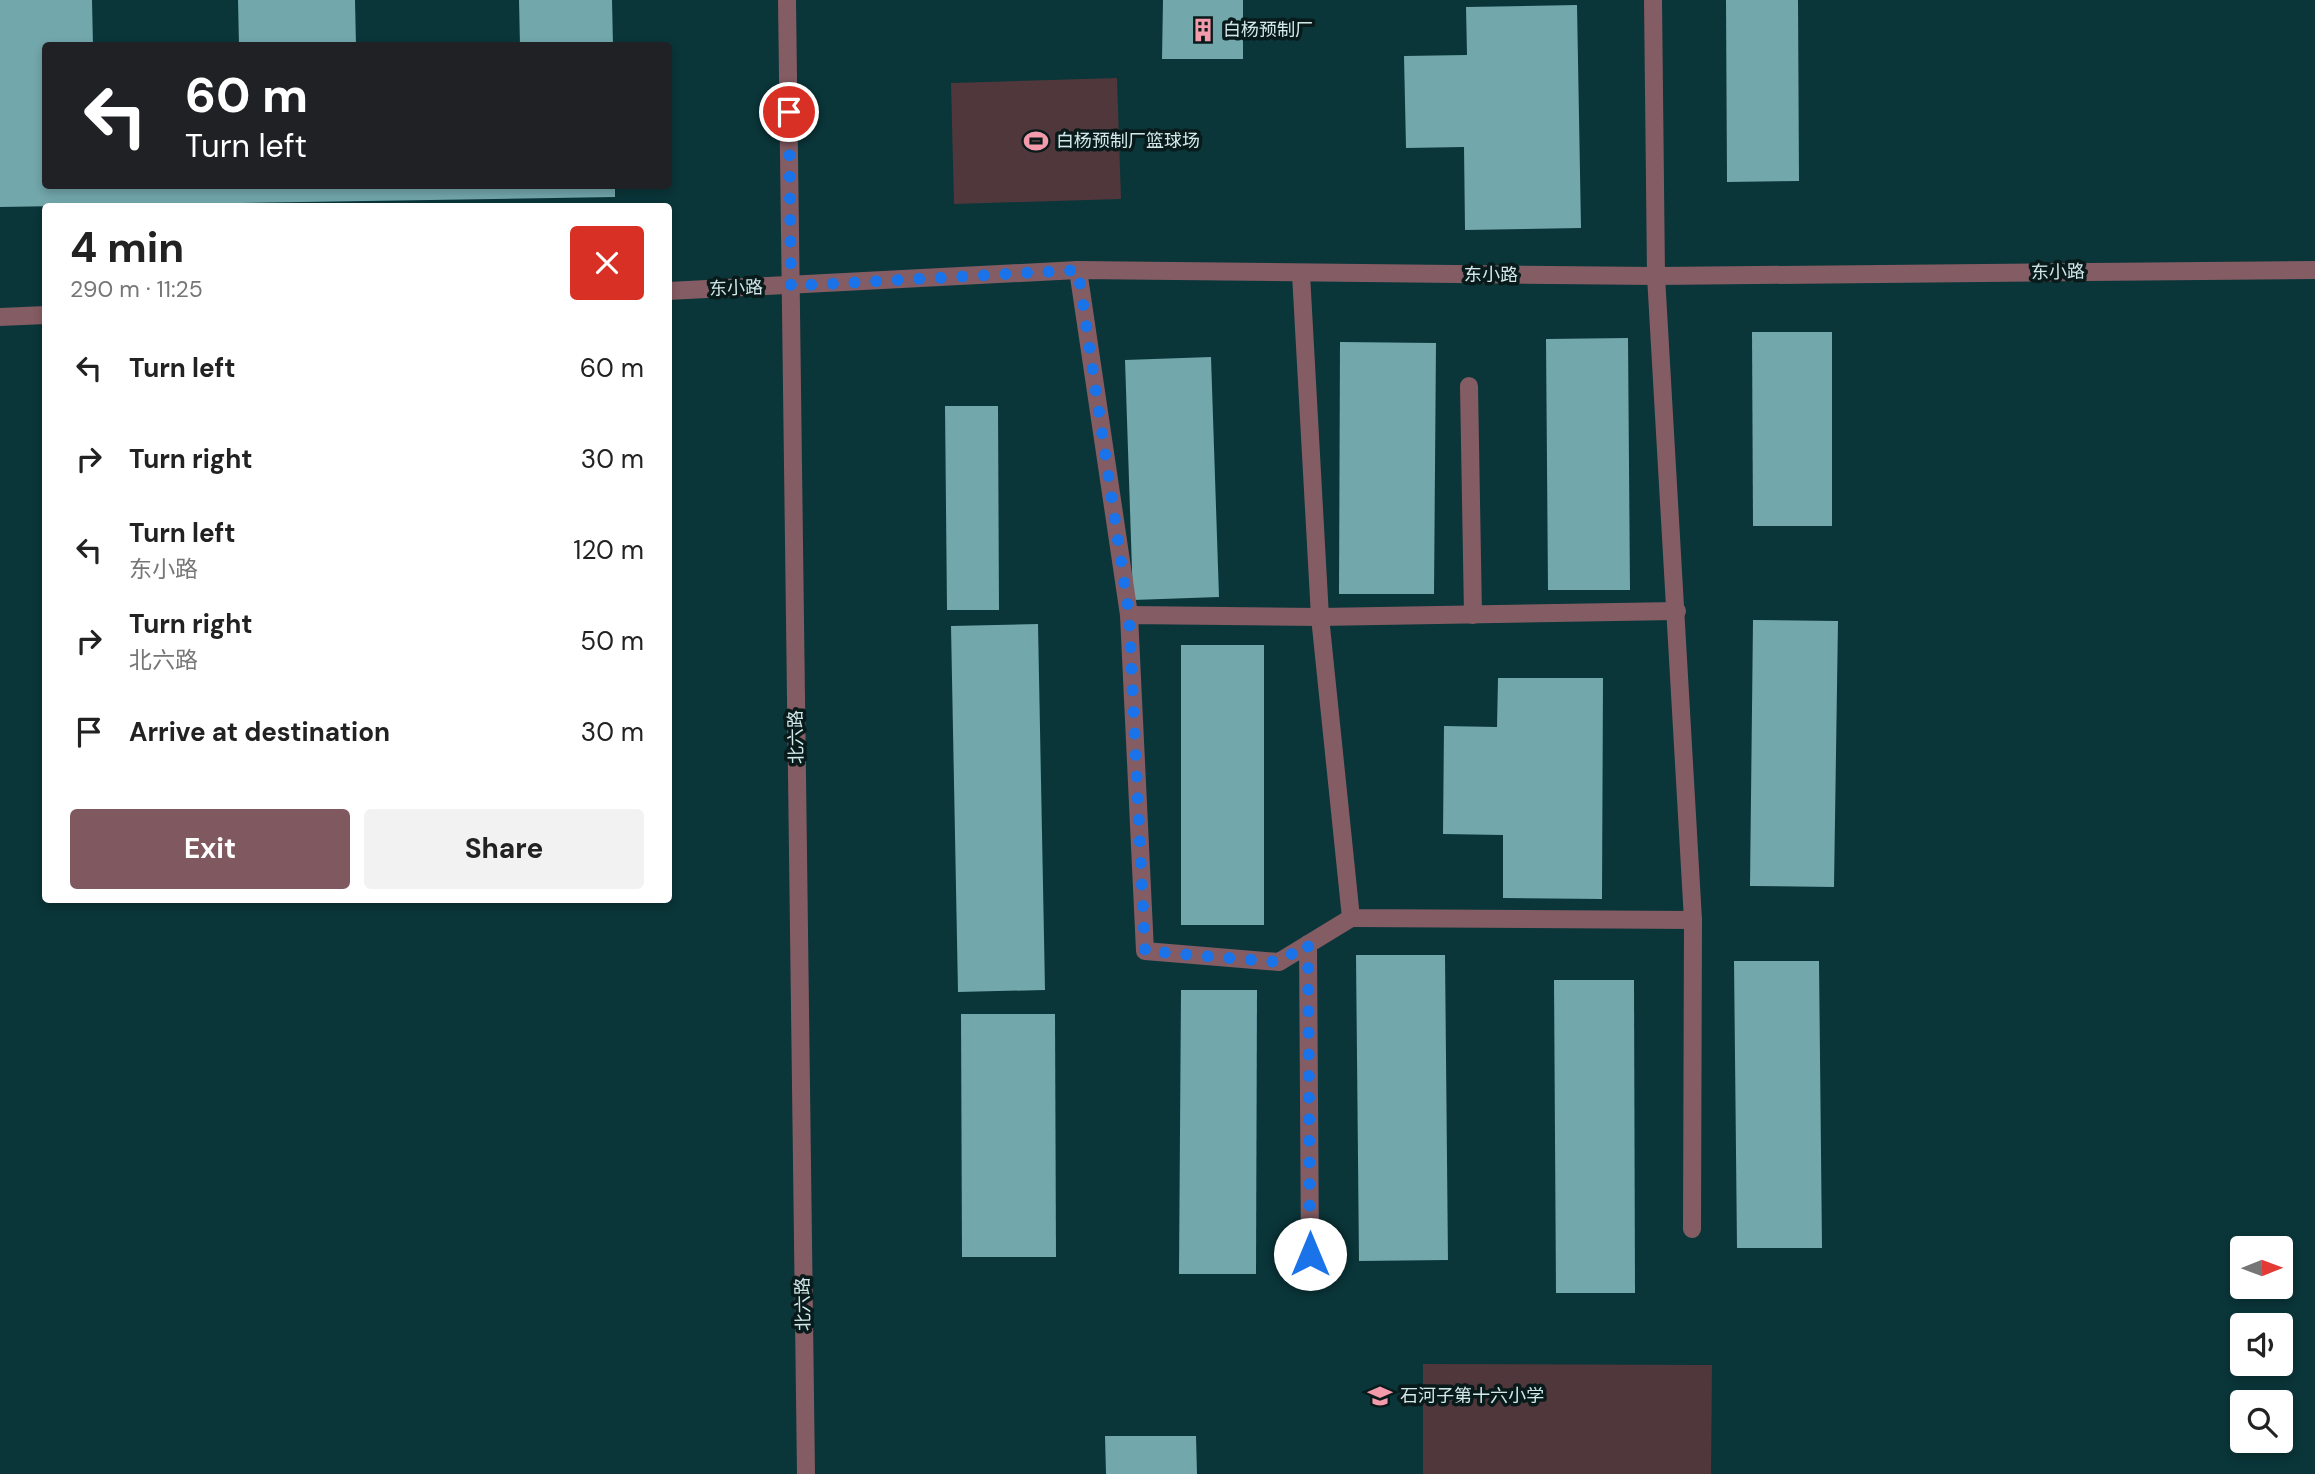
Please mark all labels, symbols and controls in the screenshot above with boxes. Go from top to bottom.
building icon: 白杨预制厂 [1189,16,1217,44]
place label: 白杨预制厂 [1223,18,1313,42]
text: 60 m [185,63,308,127]
icon: left [70,70,161,161]
pin [759,82,819,142]
icon: arrive [770,93,808,131]
text: Turn left [185,125,307,167]
sports icon: 白杨预制厂篮球场 [1022,127,1050,155]
place label: 白杨预制厂篮球场 [1056,129,1200,153]
text: 4 min [70,220,184,275]
button: close [570,226,644,300]
street label: 东小路 [2031,260,2085,284]
street label: 东小路 [1464,263,1518,287]
text: 290 m · 11:25 [70,274,203,304]
street label: 东小路 [709,275,763,301]
icon: left [70,349,108,387]
text: Turn left [129,351,236,385]
text: 60 m [580,351,644,385]
icon: right [70,440,108,478]
text: Turn right [129,442,253,476]
text: 30 m [581,442,644,476]
text: Turn left [129,516,236,550]
icon: left [70,531,108,569]
text: 120 m [573,533,644,567]
text: 东小路 [129,554,198,584]
text: Turn right [129,607,253,641]
icon: right [70,622,108,660]
text: 50 m [580,624,644,658]
text: 北六路 [129,645,198,675]
street label: 北六路 [784,710,808,764]
icon: arrive [70,713,108,751]
text: Arrive at destination [129,715,390,749]
text: 30 m [581,715,644,749]
button: Exit [70,809,350,889]
button: Share [364,809,644,889]
position arrow [1273,1217,1347,1291]
north arrow [2230,1236,2292,1298]
map controls [2230,1236,2293,1453]
street label: 北六路 [791,1277,815,1331]
button: sound [2230,1313,2293,1376]
school or university icon: 石河子第十六小学 [1366,1382,1394,1410]
place label: 石河子第十六小学 [1400,1384,1544,1408]
button: search [2230,1390,2293,1453]

